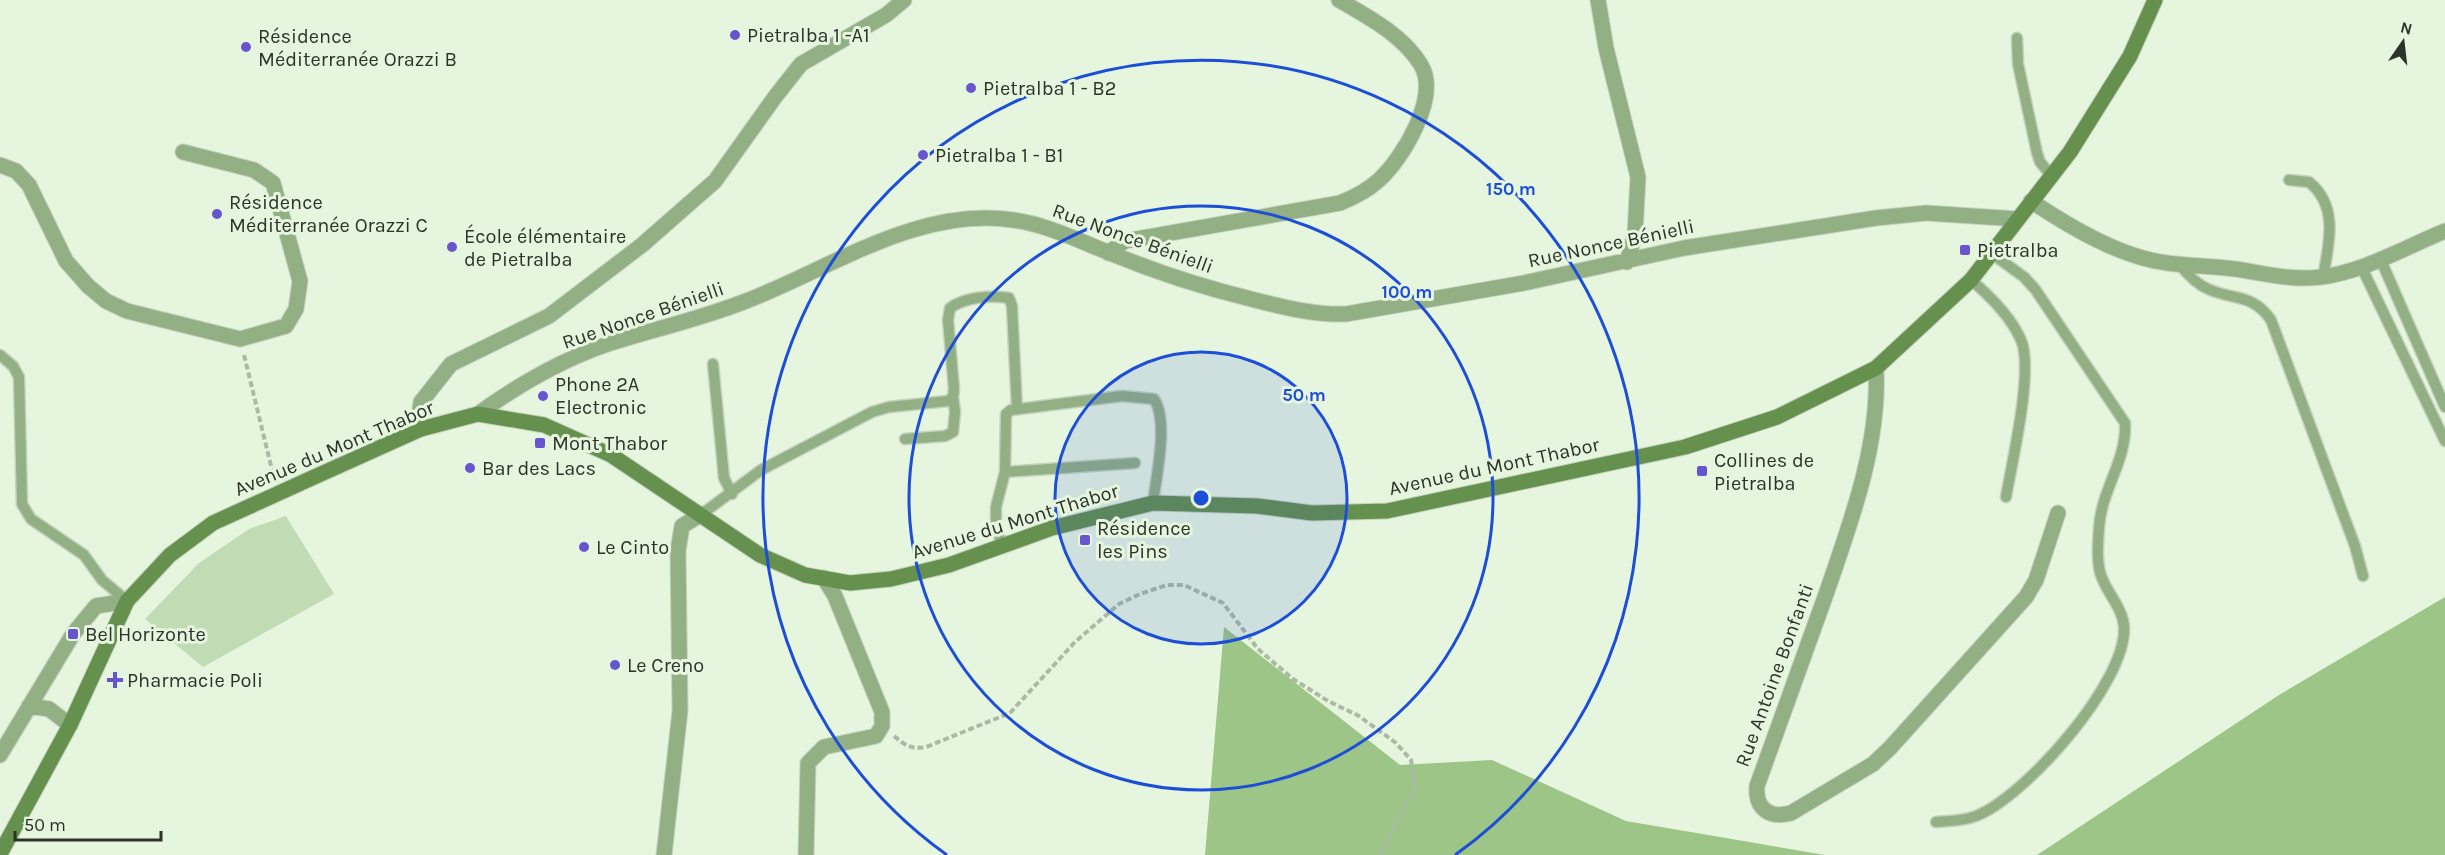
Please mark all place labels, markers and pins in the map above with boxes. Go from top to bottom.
place label: Pietralba 1 -A1 [747,24,870,47]
place label: Résidence Méditerranée Orazzi B [258,25,457,71]
marker: Pietralba 1 -A1 [728,28,742,42]
marker: Résidence Méditerranée Orazzi B [239,40,253,54]
place label: Pietralba 1 - B2 [983,77,1116,100]
marker: Pietralba 1 - B2 [964,81,978,95]
place label: Pietralba 1 - B1 [935,144,1063,167]
marker: Pietralba 1 - B1 [916,148,930,162]
place label: Résidence Méditerranée Orazzi C [229,191,428,237]
marker: Résidence Méditerranée Orazzi C [210,207,224,221]
place label: École élémentaire de Pietralba [464,224,626,271]
place label: Pietralba [1977,239,2059,262]
marker: École élémentaire de Pietralba [445,240,459,254]
marker: Pietralba [1958,243,1972,257]
place label: Phone 2A Electronic [555,373,646,419]
marker: Phone 2A Electronic [536,389,550,403]
place label: Mont Thabor [552,432,668,455]
marker: Mont Thabor [533,436,547,450]
place label: Collines de Pietralba [1714,449,1814,495]
place label: Bar des Lacs [482,457,596,480]
marker: Bar des Lacs [463,461,477,475]
marker: Collines de Pietralba [1695,464,1709,478]
centre of rings [1191,488,1211,508]
place label: Résidence les Pins [1097,517,1191,563]
marker: Résidence les Pins [1078,533,1092,547]
place label: Le Cinto [596,536,669,559]
marker: Le Cinto [577,540,591,554]
place label: Bel Horizonte [85,623,206,646]
marker: Bel Horizonte [66,627,80,641]
place label: Le Creno [627,654,704,677]
marker: Le Creno [608,658,622,672]
place label: Pharmacie Poli [127,669,263,692]
marker: Pharmacie Poli [108,673,122,687]

